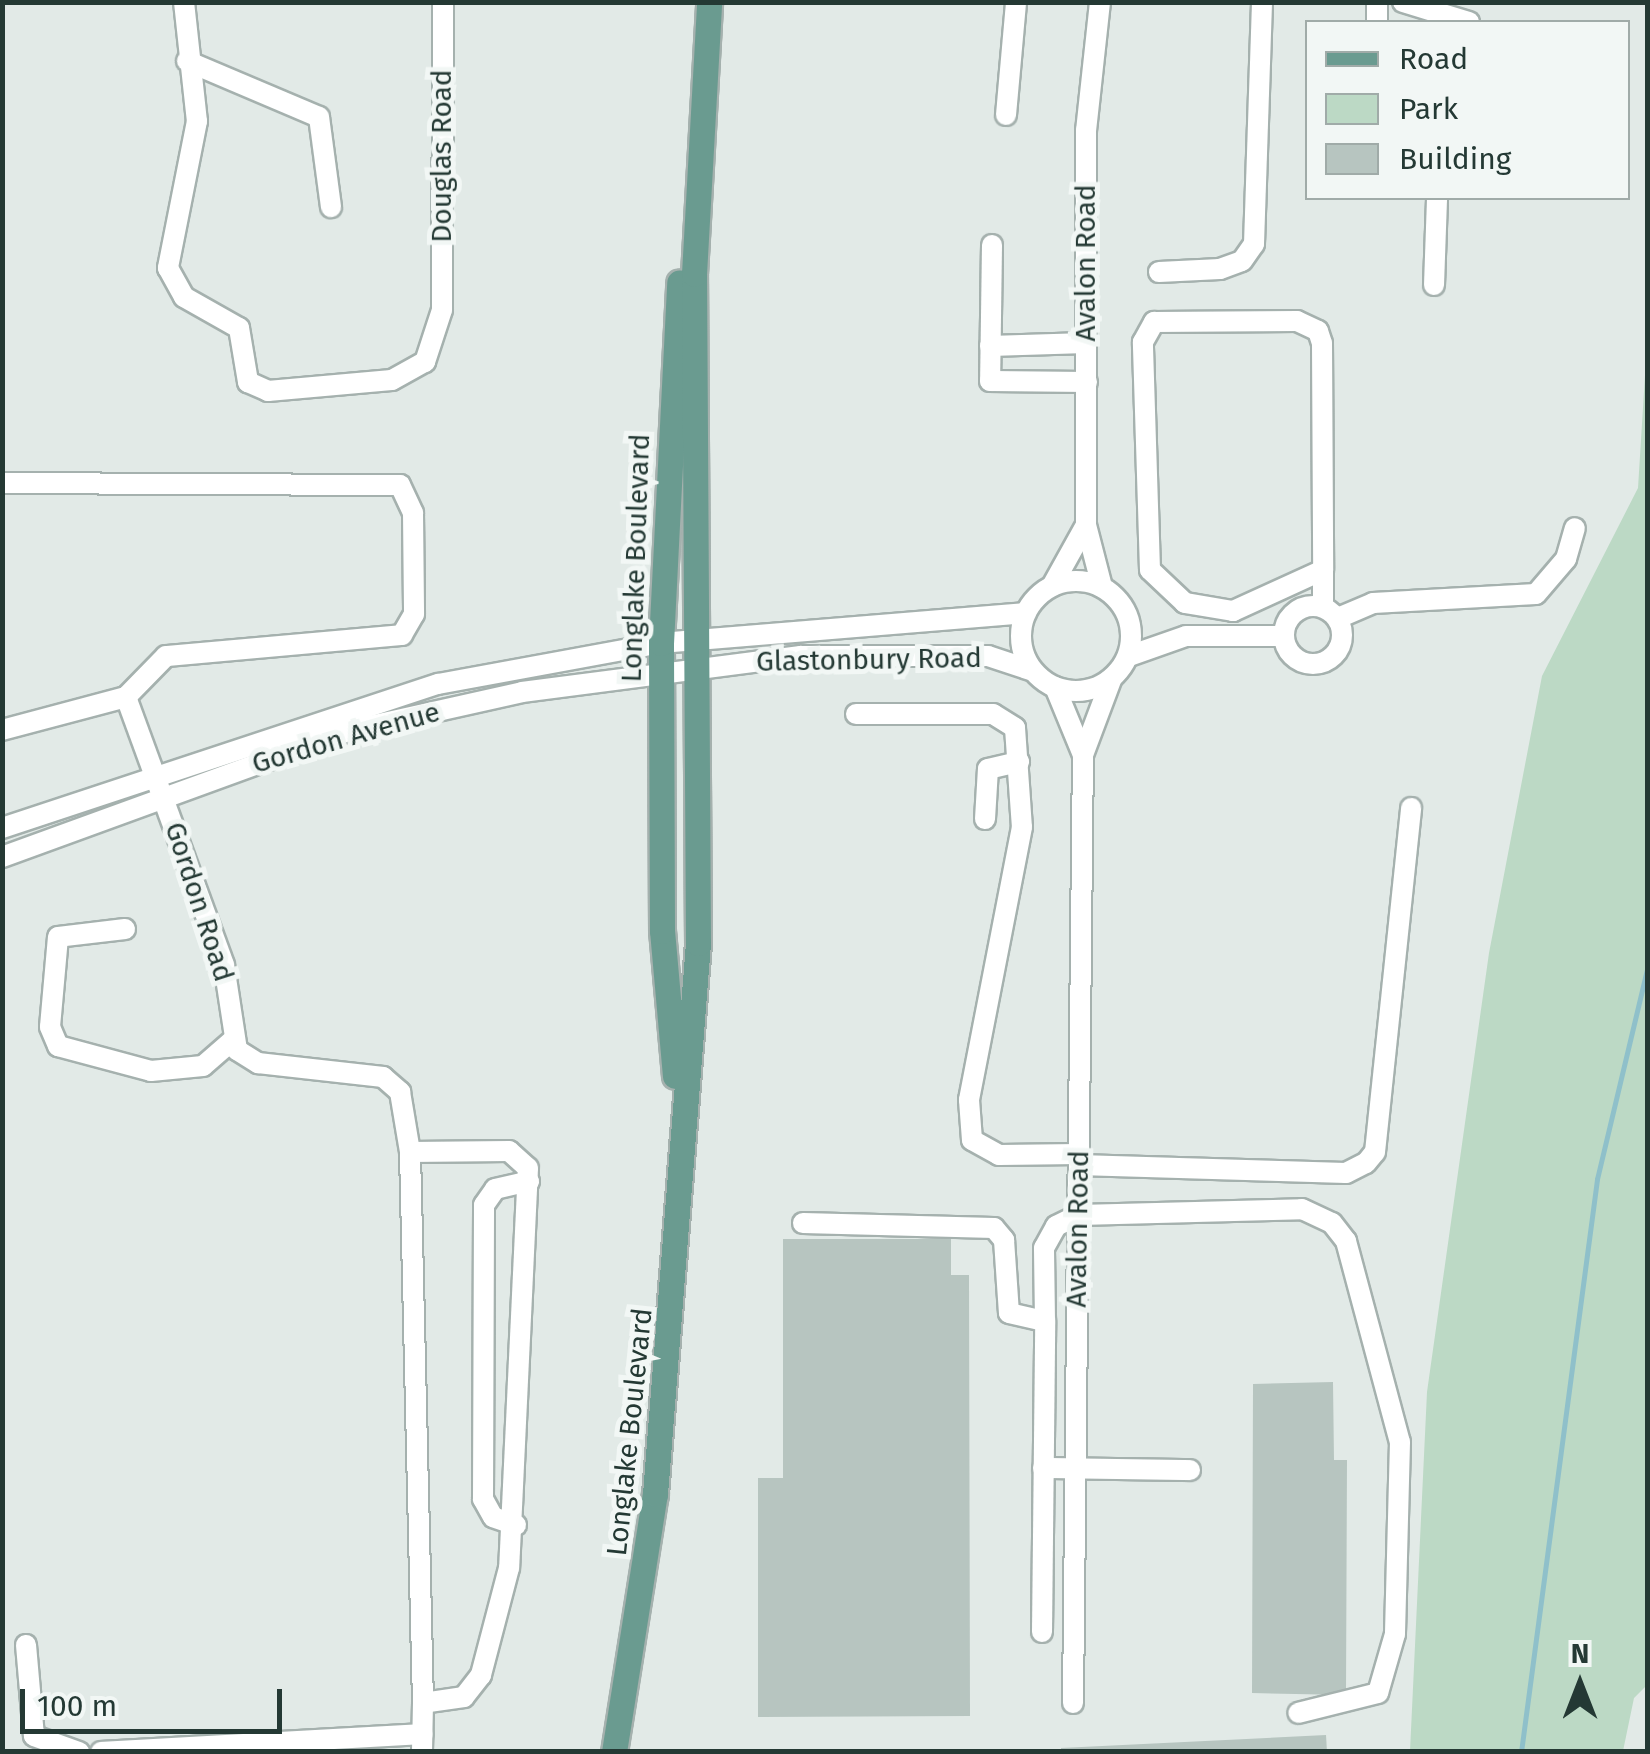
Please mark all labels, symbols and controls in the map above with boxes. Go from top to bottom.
legend [1305,20,1630,200]
text: Road [1399,41,1468,77]
street label: Douglas Road [425,69,459,243]
text: Park [1399,91,1458,127]
text: Building [1399,141,1511,177]
street label: Avalon Road [1069,184,1103,342]
street label: Longlake Boulevard [615,433,657,683]
street label: Glastonbury Road [756,641,982,679]
street label: Gordon Avenue [248,695,444,781]
street label: Gordon Road [157,818,241,986]
street label: Avalon Road [1060,1150,1096,1308]
street label: Longlake Boulevard [600,1307,660,1557]
north arrow [1530,1634,1630,1734]
text: N [1571,1637,1589,1670]
scale bar [25,1669,288,1731]
text: 100 m [37,1688,117,1724]

